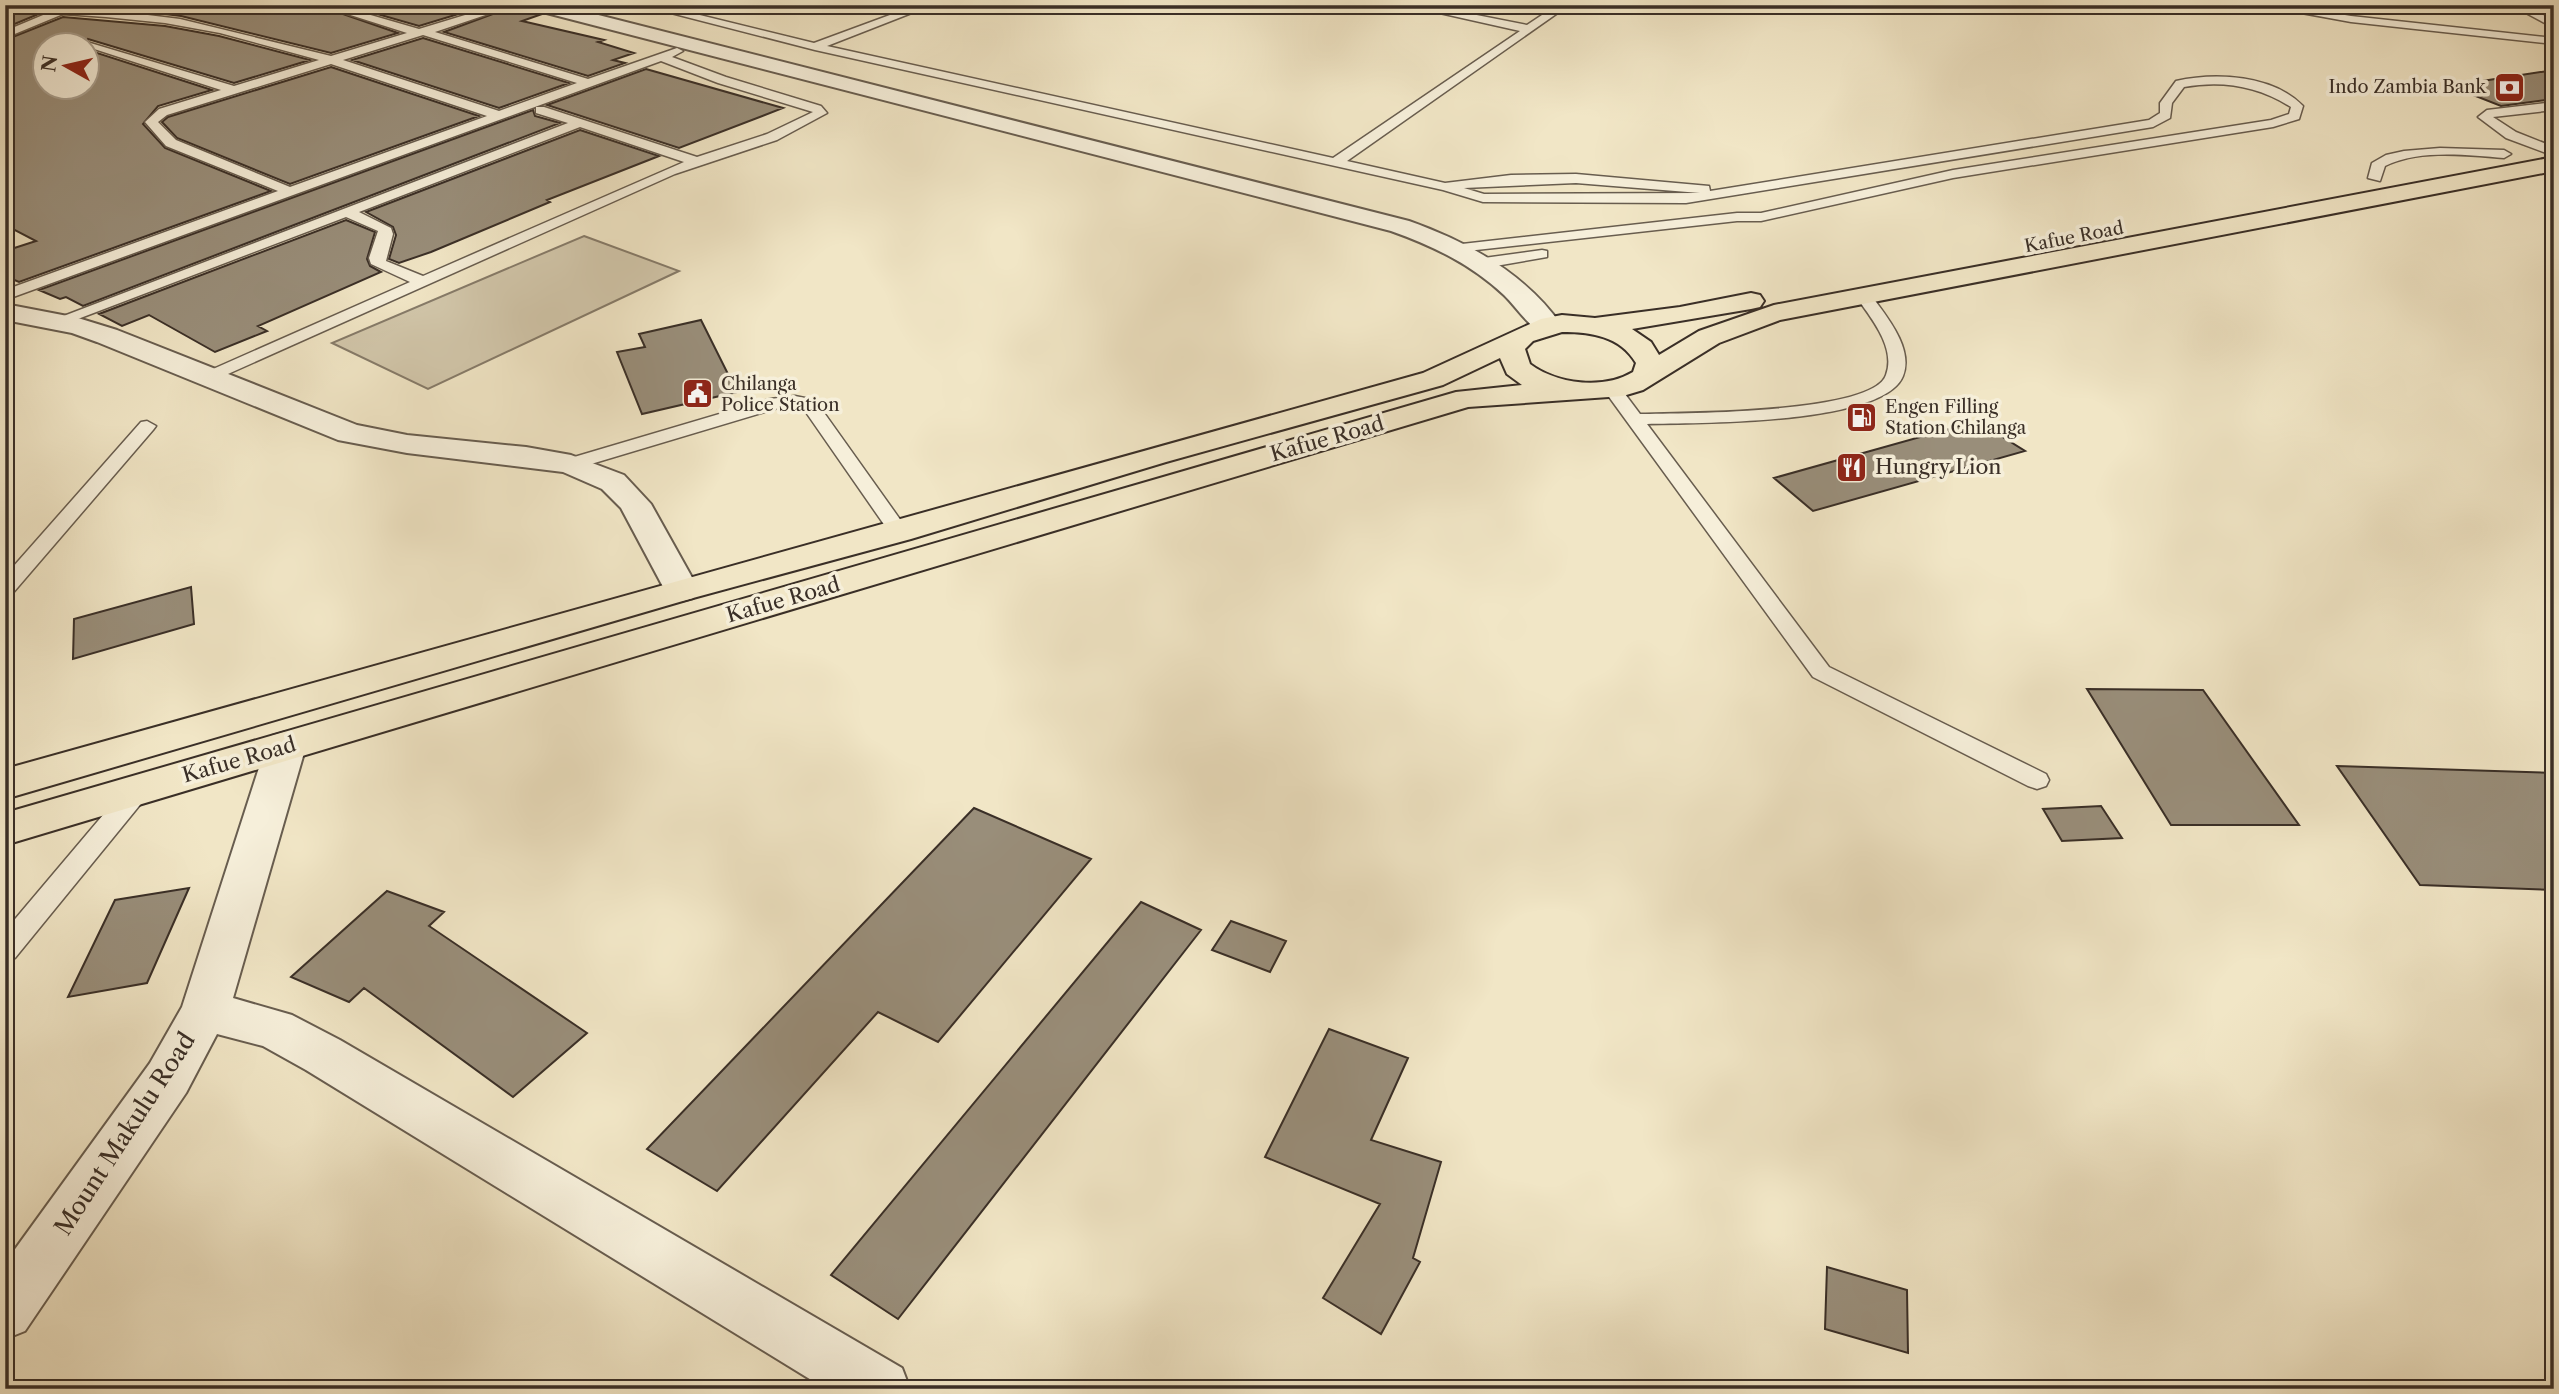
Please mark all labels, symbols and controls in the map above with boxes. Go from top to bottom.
north arrow [32,32,102,102]
text: N [37,54,62,73]
bank icon: Indo Zambia Bank [2492,70,2526,104]
place label: Indo Zambia Bank [2329,76,2488,98]
street label: Kafue Road [2023,217,2125,257]
place label: Chilanga Police Station [721,373,839,416]
public building icon: Chilanga Police Station [681,377,715,411]
place label: Engen Filling Station Chilanga [1885,396,2027,439]
fuel station icon: Engen Filling Station Chilanga [1845,400,1879,434]
street label: Kafue Road [1267,410,1387,467]
restaurant icon: Hungry Lion [1835,450,1869,484]
place label: Hungry Lion [1875,454,2001,479]
street label: Kafue Road [723,571,843,628]
street label: Kafue Road [179,731,299,788]
street label: Mount Makulu Road [48,1027,201,1241]

